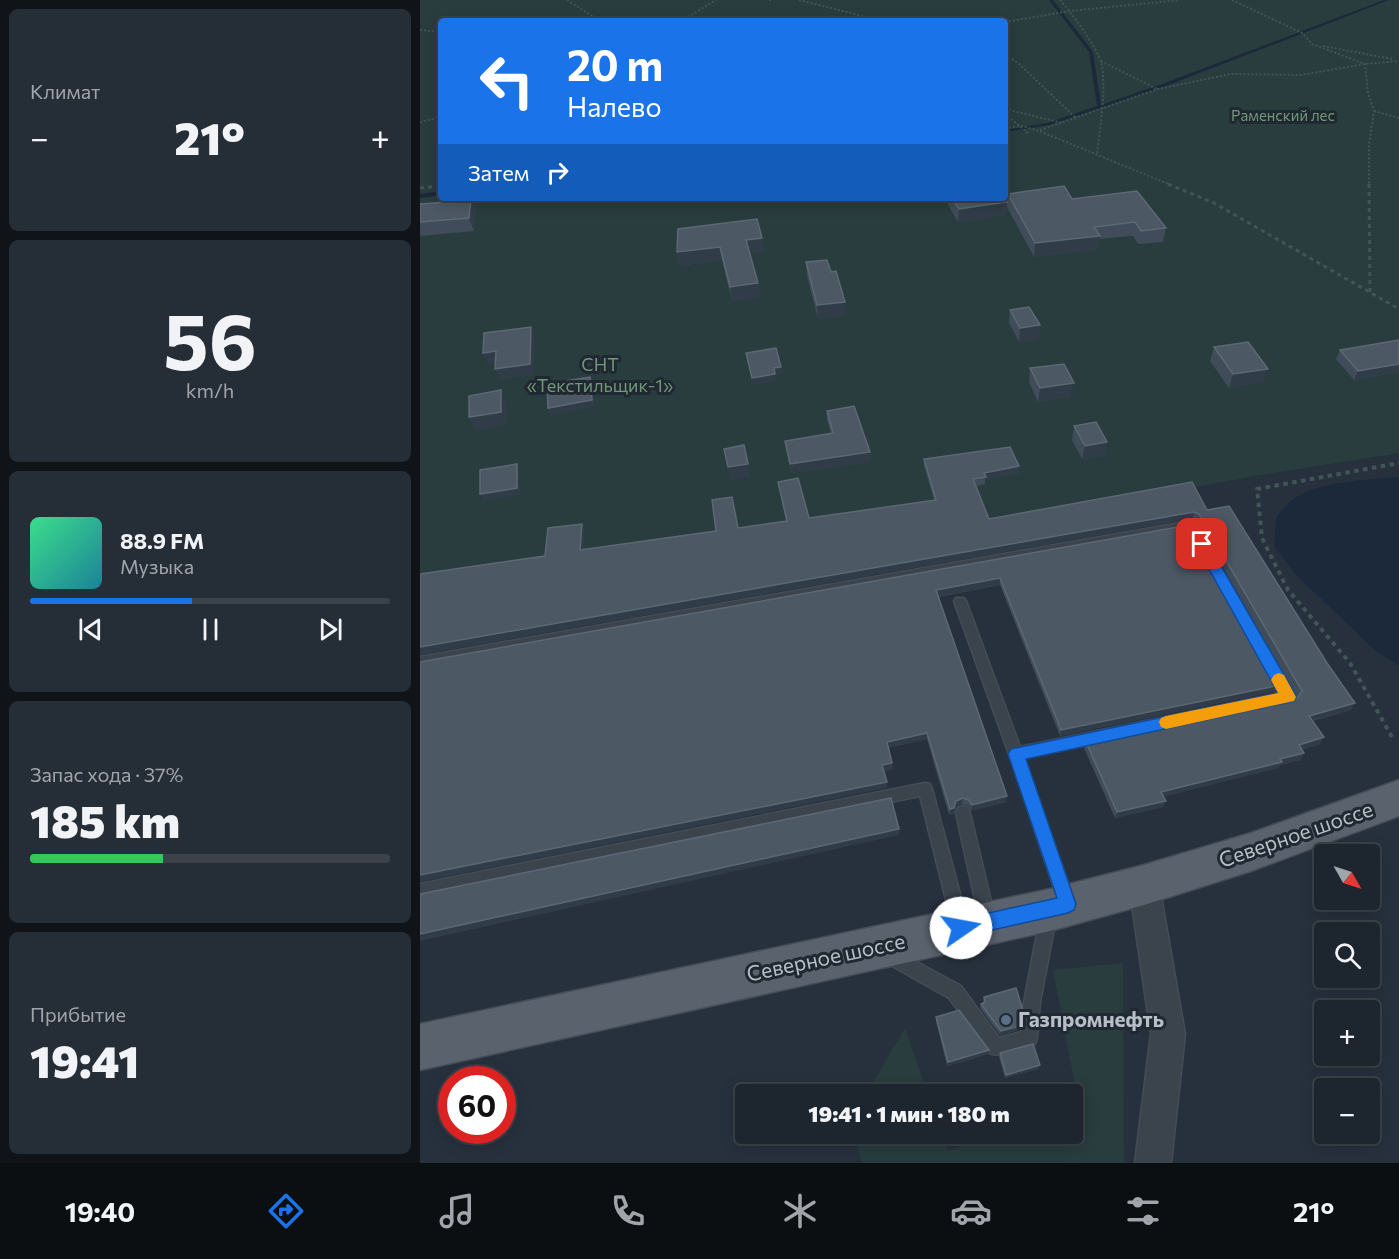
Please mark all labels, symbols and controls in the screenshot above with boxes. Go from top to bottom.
text: 20 m [567,38,663,90]
icon: left [468,42,546,120]
text: Климат [30,79,100,103]
text: Налево [567,90,662,123]
park label: Раменский лес [1231,106,1335,124]
text: 21° [174,109,245,164]
text: − [30,116,49,157]
text: + [371,116,390,157]
icon: right [541,156,574,189]
text: Затем [468,159,529,186]
text: 56 [163,291,257,386]
park label: СНТ «Текстильщик-1» [527,353,673,396]
text: km/h [186,378,234,402]
pin [1176,518,1227,569]
text: 88.9 FM [120,527,204,554]
icon: arrive [1185,527,1218,560]
text: Музыка [120,554,194,578]
icon: previous [74,613,107,646]
icon: pause [194,613,227,646]
icon: next [314,613,347,646]
text: Запас хода · 37% [30,762,183,786]
text: 185 km [30,792,180,847]
street label: Северное шоссе [1215,795,1376,872]
north arrow [1314,844,1380,910]
map controls [1314,844,1380,1144]
position arrow [929,896,993,960]
button: search [1314,922,1380,988]
street label: Северное шоссе [744,928,907,986]
button: + [1314,1000,1380,1066]
text: Прибытие [30,1002,126,1026]
place label: Газпромнефть [1018,1006,1164,1031]
marker: Газпромнефть [999,1013,1013,1027]
text: 19:41 [30,1032,139,1087]
speed limit sign: 60 [438,1066,516,1144]
button: − [1314,1078,1380,1144]
text: 19:41 · 1 мин · 180 m [808,1100,1010,1127]
icon: directions [265,1190,307,1232]
icon: music [436,1190,478,1232]
icon: phone [607,1190,649,1232]
icon: climate [779,1190,821,1232]
icon: car [950,1190,992,1232]
icon: filters [1122,1190,1164,1232]
text: 19:40 [65,1195,135,1228]
text: 21° [1293,1195,1334,1228]

